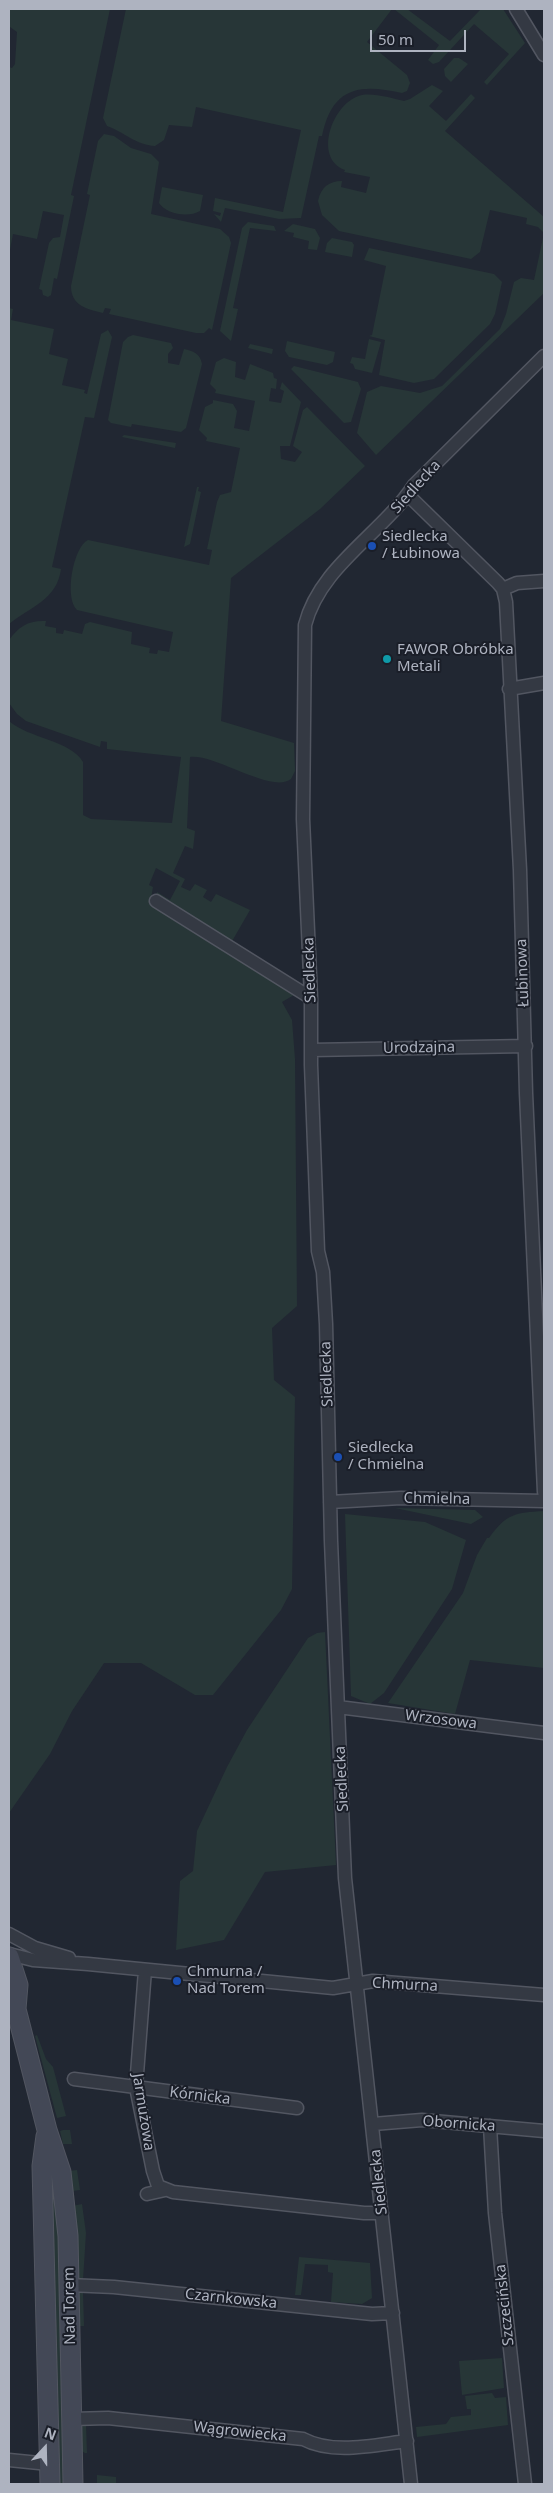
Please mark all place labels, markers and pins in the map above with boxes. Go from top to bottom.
place label: Siedlecka / Łubinowa [382,528,460,563]
marker: Siedlecka / Łubinowa [366,540,378,552]
place label: FAWOR Obróbka Metali [397,641,514,676]
marker: FAWOR Obróbka Metali [381,653,393,665]
place label: Siedlecka / Chmielna [348,1439,424,1474]
marker: Siedlecka / Chmielna [332,1451,344,1463]
place label: Chmurna / Nad Torem [187,1963,265,1998]
marker: Chmurna / Nad Torem [171,1975,183,1987]

